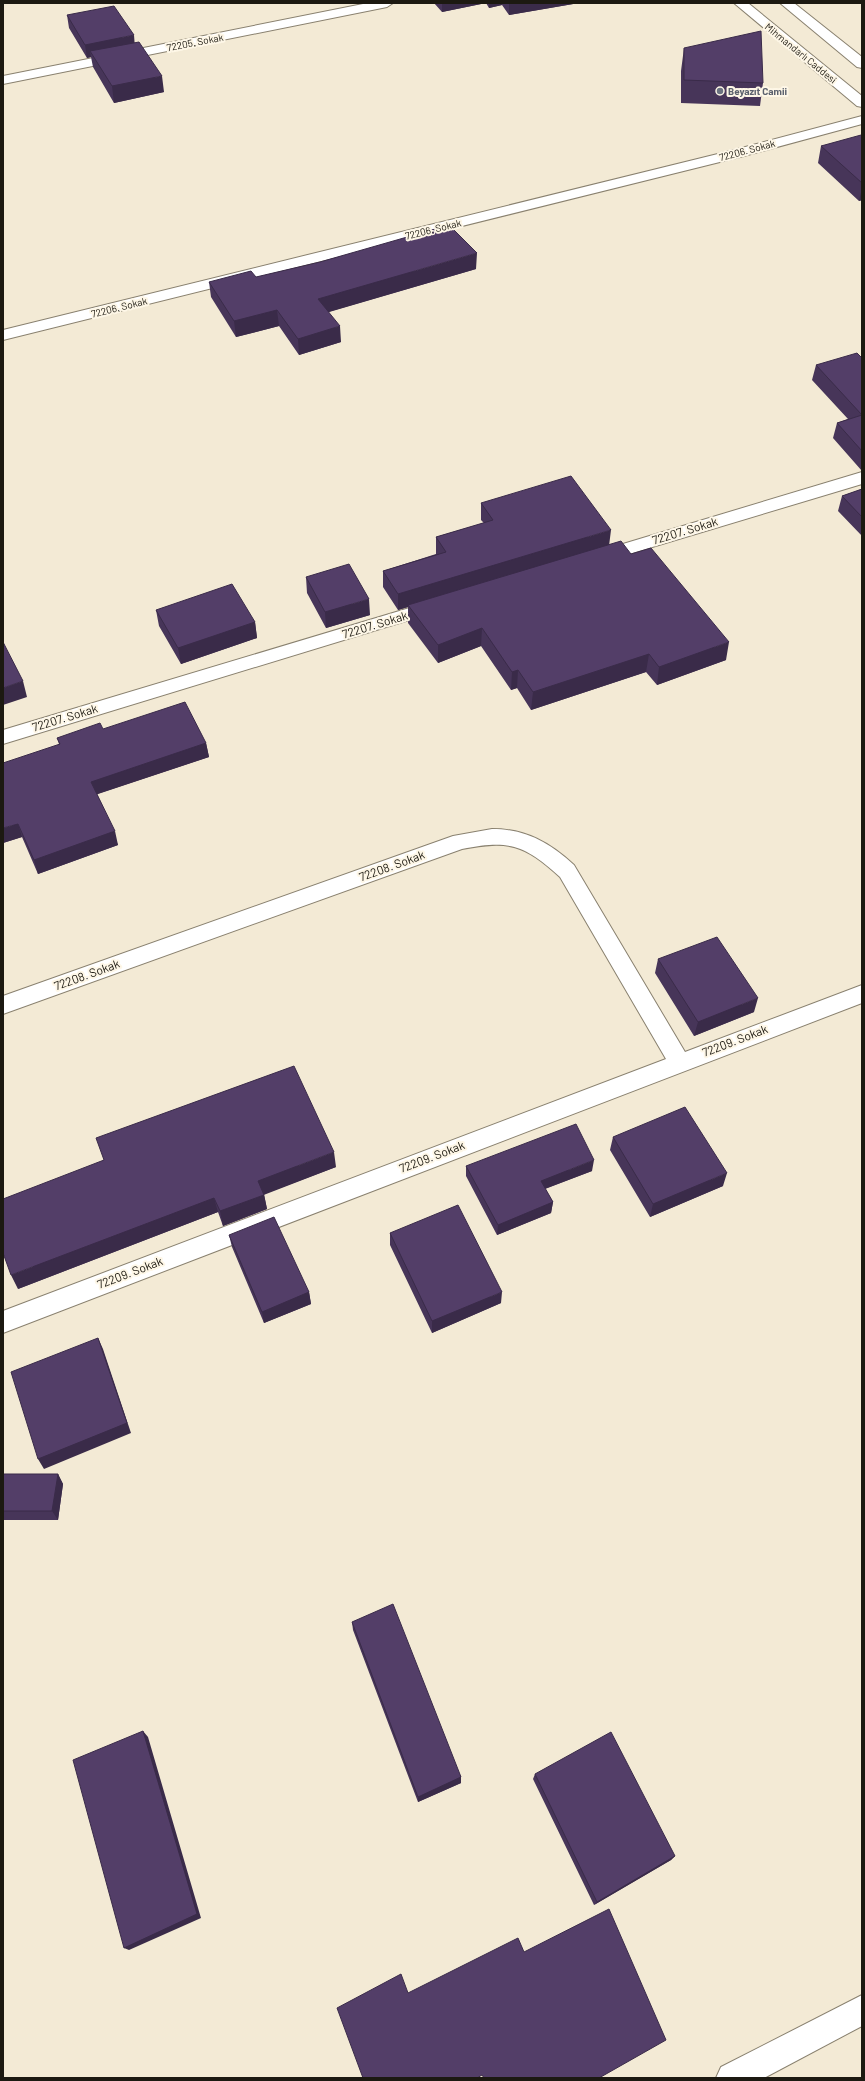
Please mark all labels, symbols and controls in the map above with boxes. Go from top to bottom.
street label: Mihmandarlı Caddesi [763,20,839,86]
street label: 72205. Sokak [166,31,224,53]
place label: Beyazıt Camii [728,85,787,97]
marker: Beyazıt Camii [715,86,725,96]
street label: 72206. Sokak [718,137,776,163]
street label: 72206. Sokak [404,216,462,242]
street label: 72206. Sokak [90,294,148,320]
street label: 72207. Sokak [650,513,719,547]
street label: 72207. Sokak [340,607,409,641]
street label: 72207. Sokak [30,700,99,734]
street label: 72208. Sokak [357,847,426,883]
street label: 72208. Sokak [52,956,121,992]
street label: 72209. Sokak [700,1021,769,1059]
street label: 72209. Sokak [397,1137,466,1175]
street label: 72209. Sokak [95,1253,164,1291]

